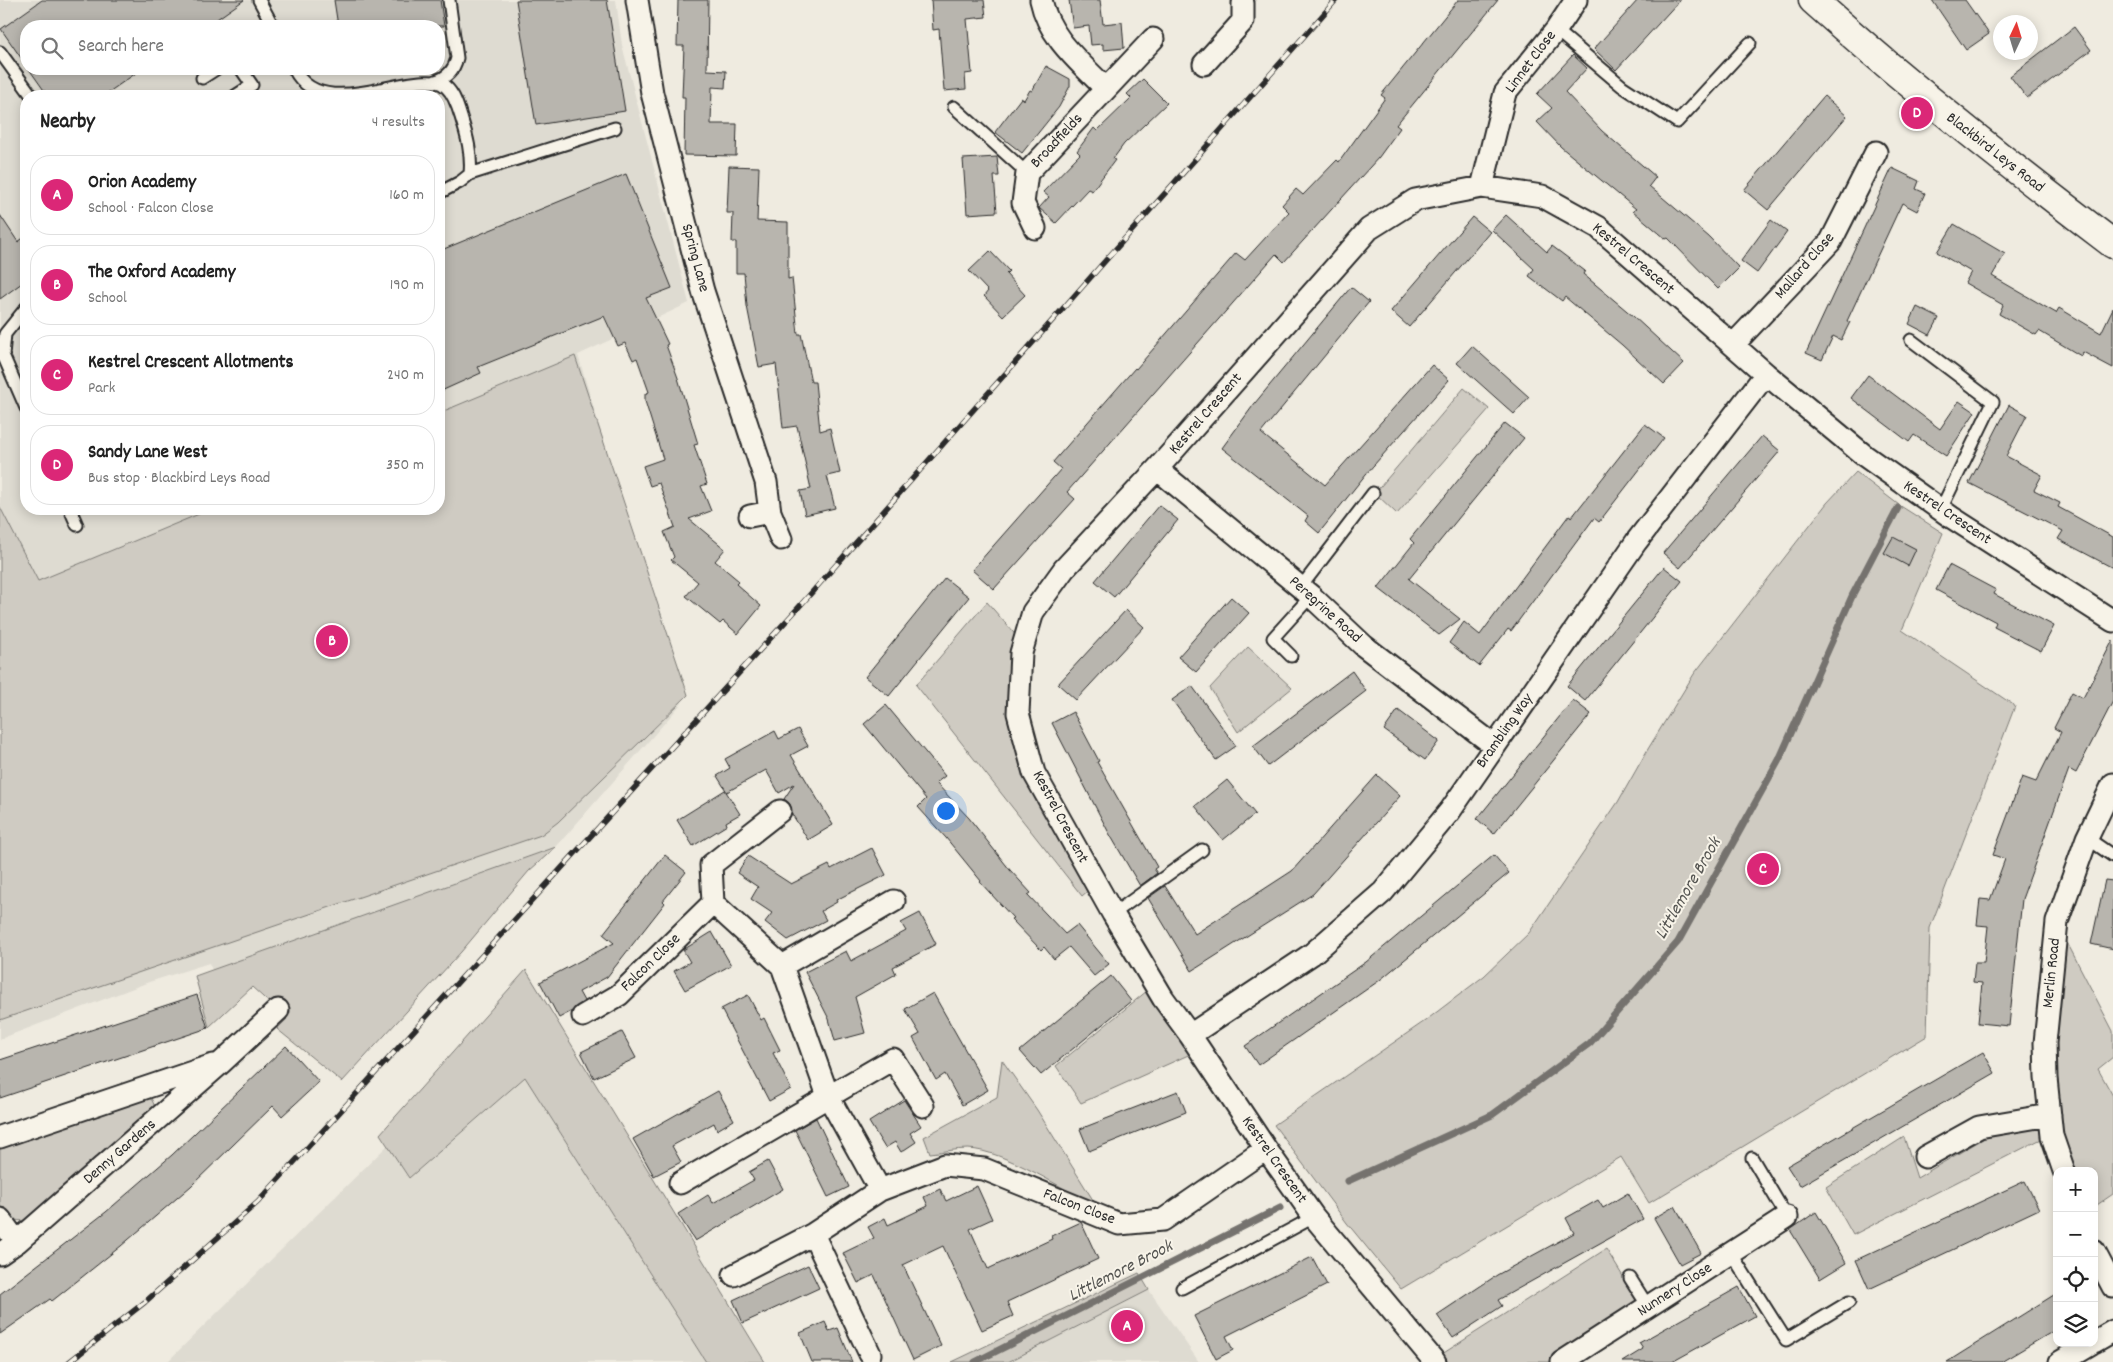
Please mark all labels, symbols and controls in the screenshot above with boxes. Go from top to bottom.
north arrow [1993,15,2038,60]
search box [20,20,445,75]
street label: Linnet Close [1500,26,1562,98]
icon: search [38,34,66,62]
text: Search here [78,34,164,61]
pin: D [1901,94,1933,132]
street label: Blackbird Leys Road [1941,107,2049,199]
text: Nearby [40,108,95,138]
street label: Broadfields [1025,108,1089,174]
text: 4 results [372,111,425,134]
text: Orion Academy [88,170,196,197]
text: A [53,184,61,207]
text: 160 m [389,184,424,207]
text: School · Falcon Close [88,197,214,220]
street label: Kestrel Crescent [1587,217,1679,301]
street label: Spring Lane [675,221,715,295]
street label: Mallard Close [1770,228,1840,304]
text: The Oxford Academy [88,260,235,287]
text: B [53,274,61,297]
text: 190 m [390,274,424,297]
text: School [88,287,127,310]
text: Kestrel Crescent Allotments [88,350,293,377]
text: C [53,364,61,387]
text: 240 m [387,364,424,387]
street label: Kestrel Crescent [1164,368,1248,460]
text: Park [88,377,115,400]
text: Sandy Lane West [88,440,207,467]
text: D [53,454,61,477]
text: 350 m [386,454,424,477]
text: Bus stop · Blackbird Leys Road [88,467,270,490]
street label: Kestrel Crescent [1898,475,1996,551]
street label: Peregrine Road [1283,571,1367,649]
pin: B [316,622,348,660]
street label: Brambling Way [1471,688,1540,773]
street label: Kestrel Crescent [1026,767,1094,867]
your location [933,798,959,824]
water label: Littlemore Brook [1650,832,1729,945]
pin: C [1747,850,1779,888]
street label: Falcon Close [616,928,686,998]
street label: Merlin Road [2037,937,2067,1009]
street label: Kestrel Crescent [1235,1112,1313,1208]
street label: Denny Gardens [78,1113,162,1190]
map controls [2053,1167,2098,1347]
button: + [2053,1167,2098,1212]
street label: Falcon Close [1040,1183,1118,1231]
button: − [2053,1212,2098,1257]
water label: Littlemore Brook [1065,1234,1179,1309]
street label: Nunnery Close [1633,1257,1717,1323]
button: locate [2053,1257,2098,1302]
button: layers [2053,1302,2098,1347]
pin: A [1111,1307,1143,1345]

